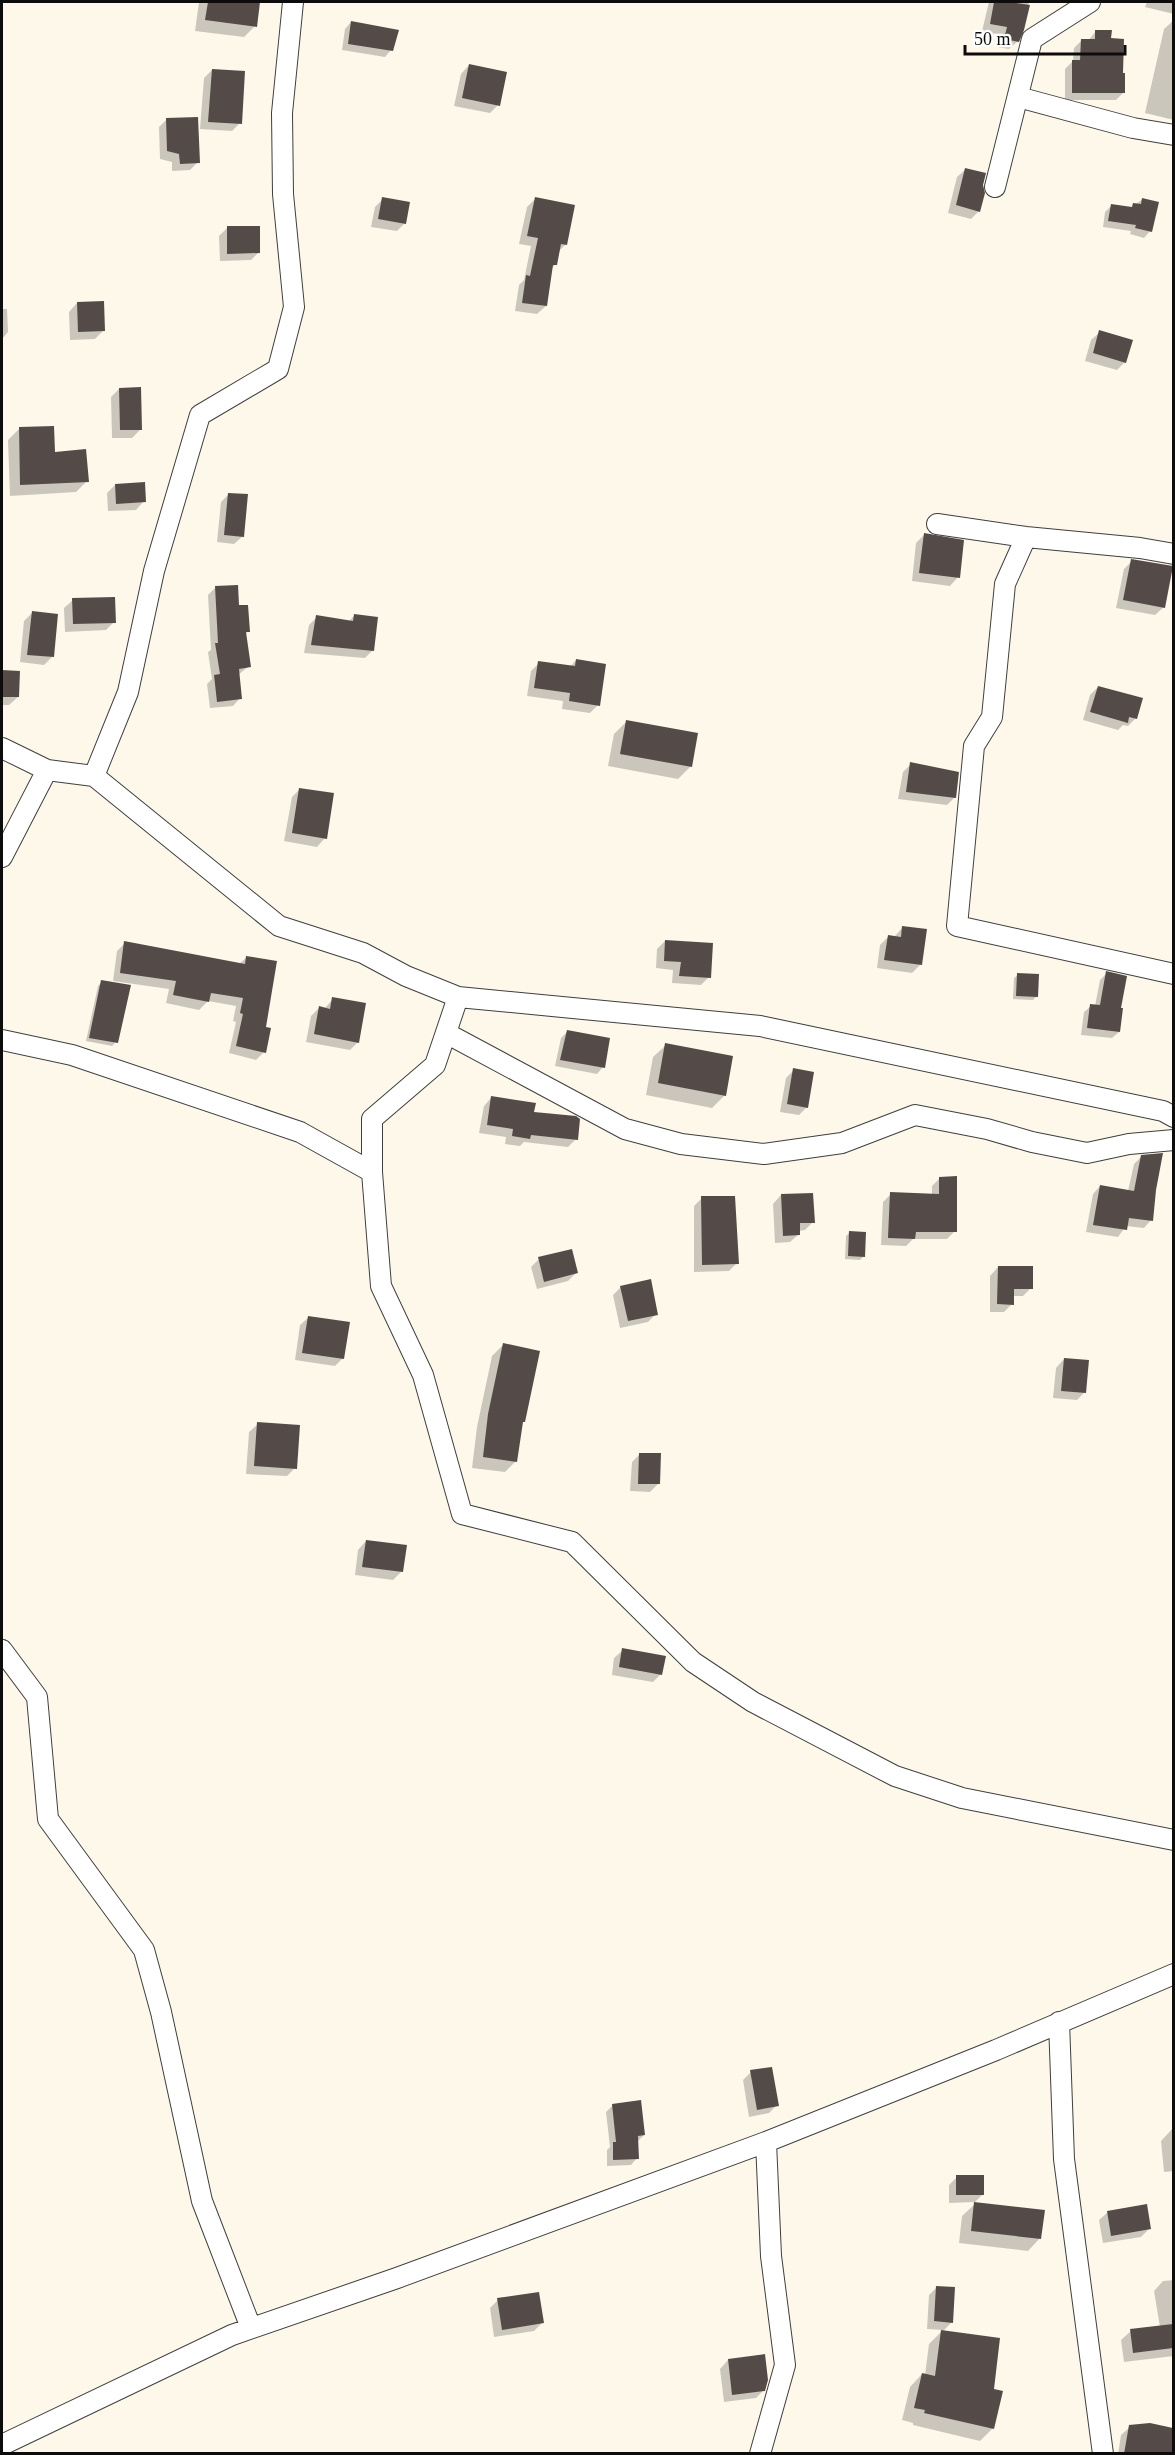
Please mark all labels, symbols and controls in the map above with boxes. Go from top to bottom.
scale bar [965,18,1126,56]
text: 50 m [974,29,1011,49]

